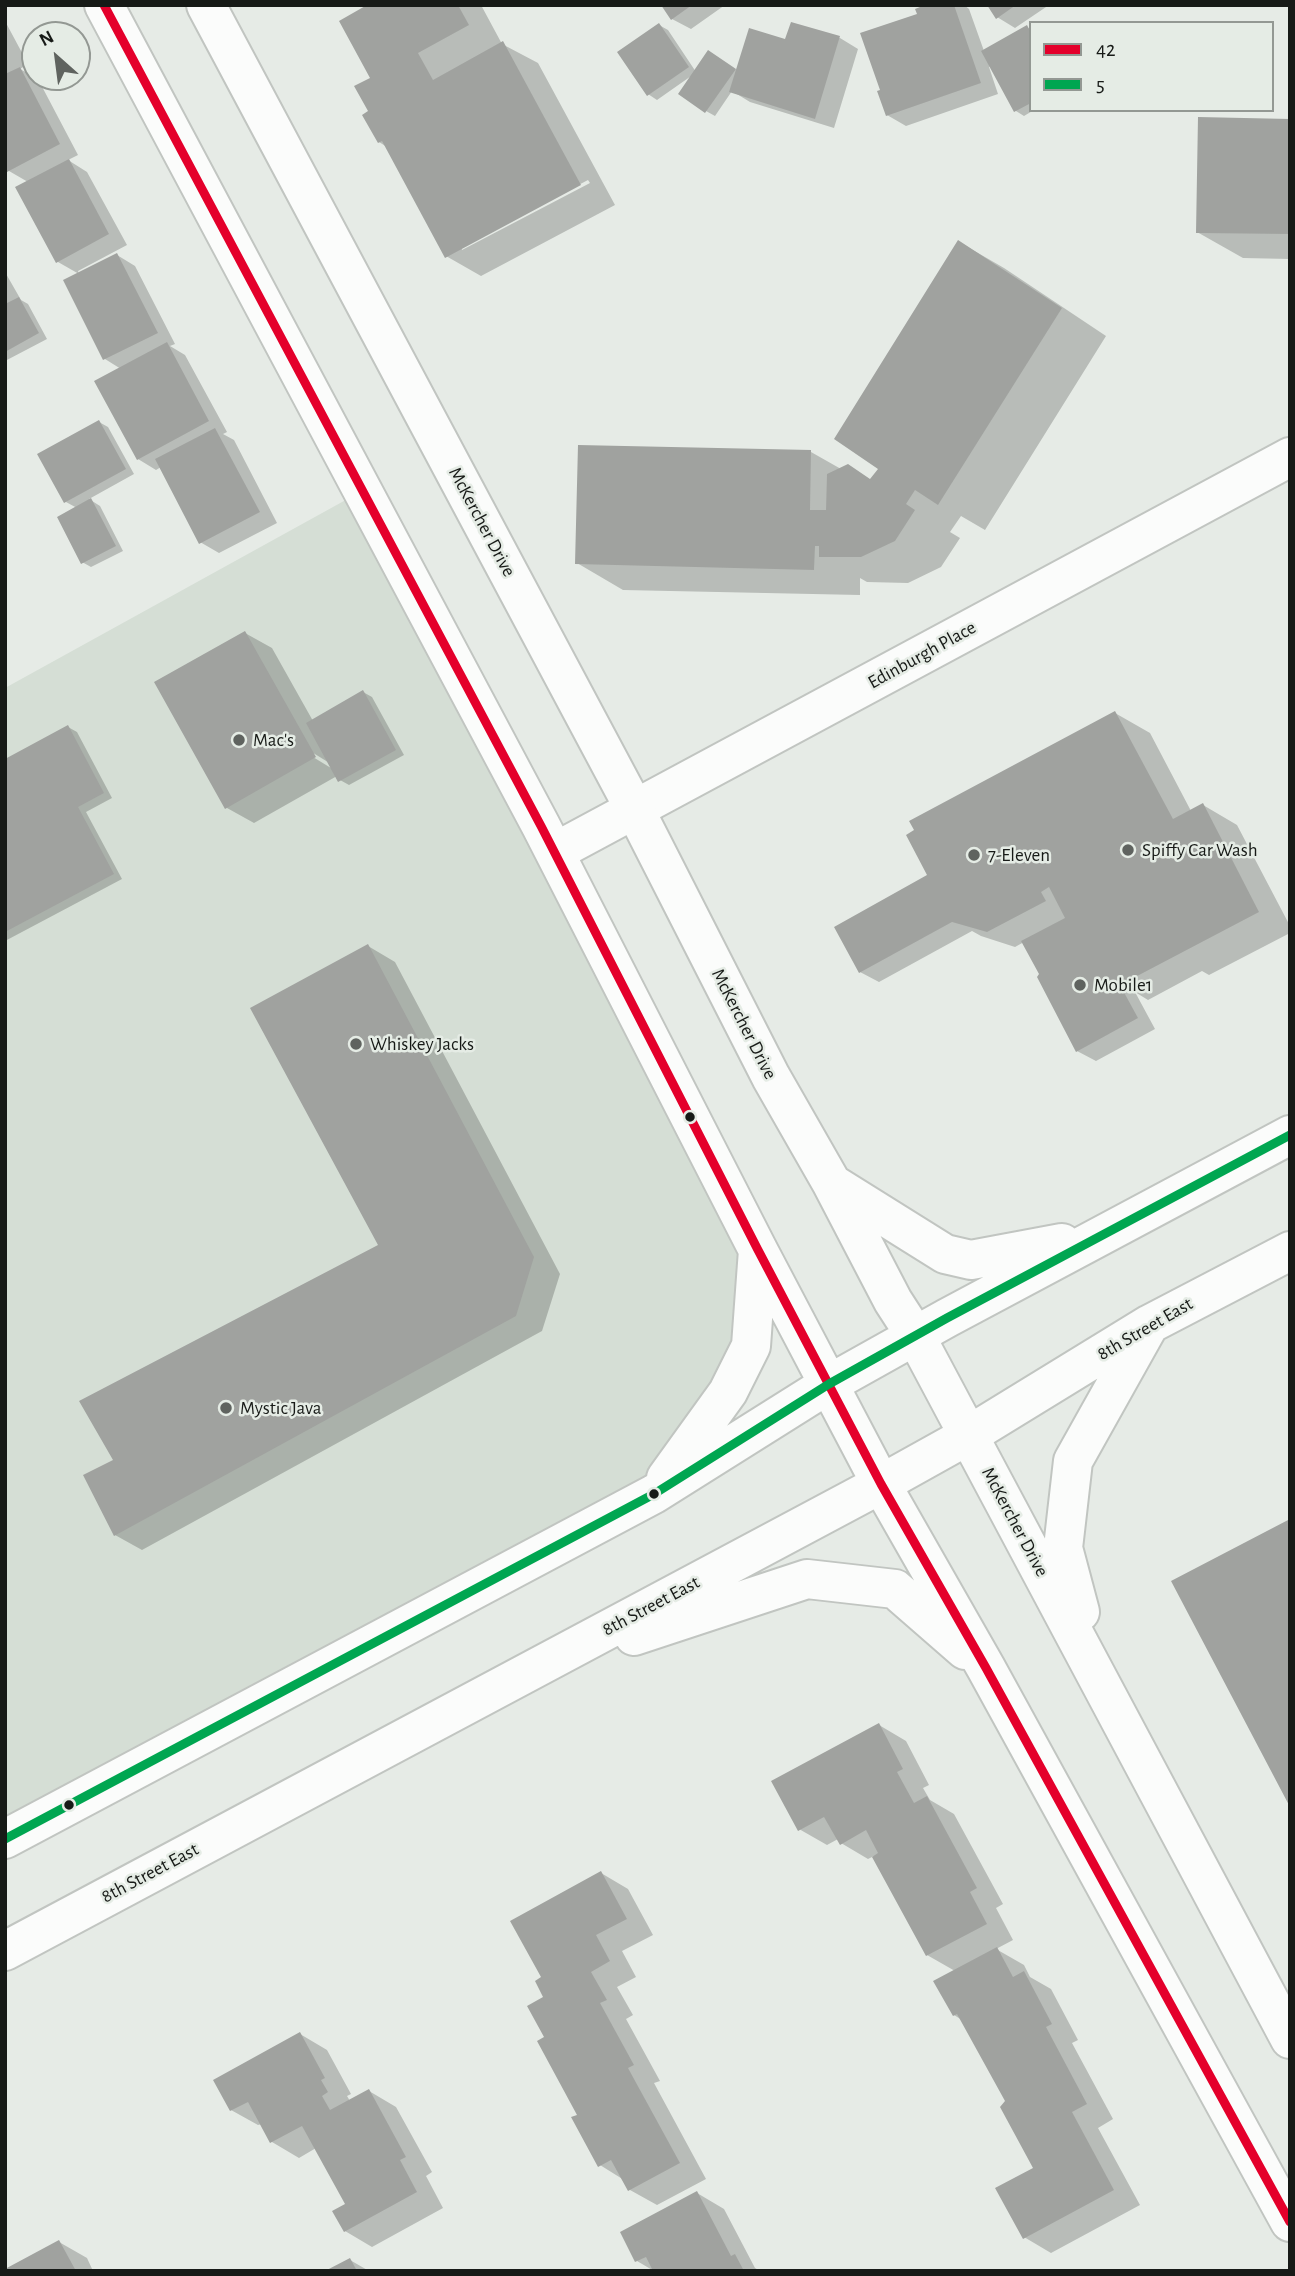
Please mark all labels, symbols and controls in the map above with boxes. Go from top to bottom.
north arrow [21,21,91,91]
legend [1029,21,1274,112]
text: N [37,27,57,50]
text: 42 [1096,39,1116,60]
text: 5 [1096,74,1105,95]
street label: McKercher Drive [444,463,520,581]
street label: Edinburgh Place [864,616,980,694]
place label: Mac's [253,729,294,751]
marker: Mac's [231,732,247,748]
place label: Spiffy Car Wash [1142,839,1258,861]
marker: Spiffy Car Wash [1120,842,1136,858]
place label: 7-Eleven [988,844,1050,866]
marker: 7-Eleven [966,847,982,863]
street label: McKercher Drive [706,965,782,1083]
place label: Mobile1 [1094,974,1152,996]
marker: Mobile1 [1072,977,1088,993]
place label: Whiskey Jacks [370,1033,474,1055]
marker: Whiskey Jacks [348,1036,364,1052]
unlabelled marker [683,1110,697,1124]
street label: 8th Street East [1093,1292,1197,1366]
place label: Mystic Java [240,1397,321,1419]
marker: Mystic Java [218,1400,234,1416]
street label: McKercher Drive [977,1463,1053,1581]
unlabelled marker [647,1487,661,1501]
street label: 8th Street East [599,1571,703,1641]
unlabelled marker [62,1798,76,1812]
street label: 8th Street East [98,1838,202,1908]

